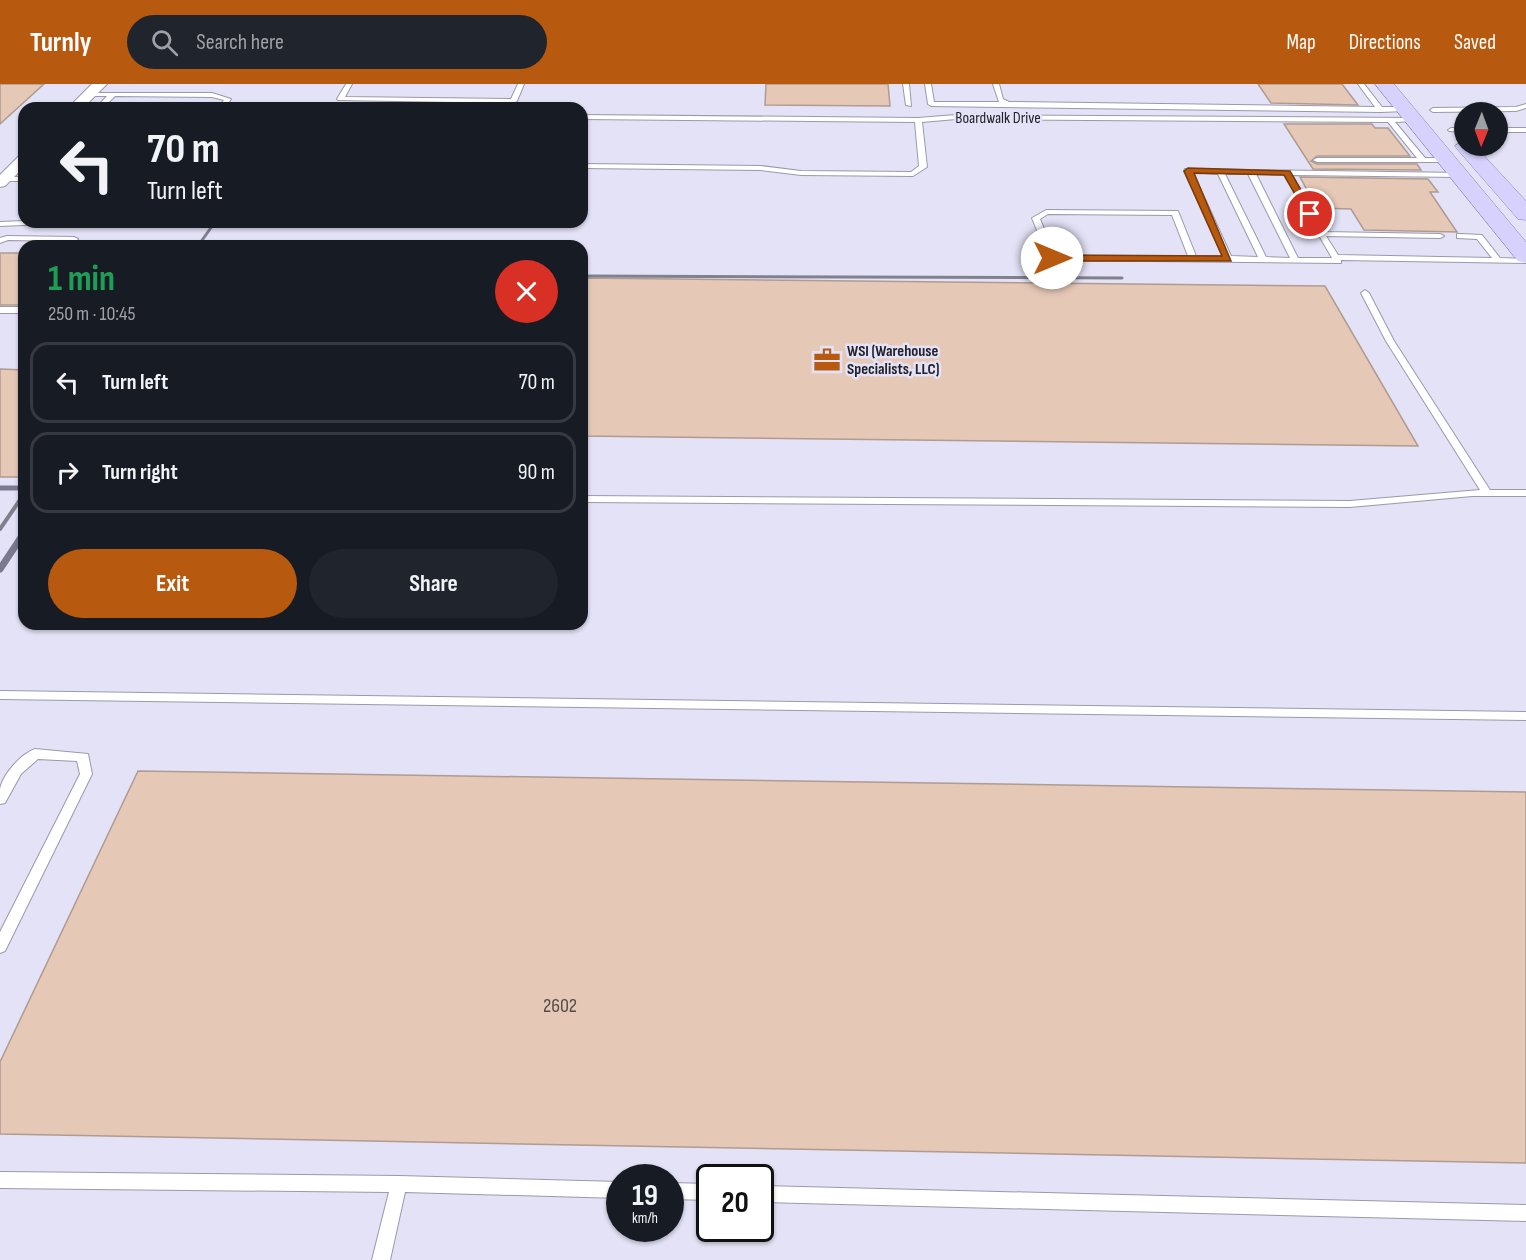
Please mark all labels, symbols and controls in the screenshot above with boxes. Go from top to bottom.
search box [127,15,547,69]
text: Turnly [30,26,91,59]
icon: search [148,26,181,59]
text: Search here [196,29,284,56]
text: Map [1286,30,1316,55]
text: Directions [1349,30,1421,55]
text: Saved [1454,30,1496,55]
north arrow [1454,102,1508,156]
map controls [1454,102,1508,156]
street label: Boardwalk Drive [955,109,1041,128]
text: 70 m [147,124,220,175]
icon: left [48,126,126,204]
text: Turn left [147,175,223,207]
pin [1284,188,1335,239]
icon: arrive [1293,197,1326,230]
position arrow [1020,226,1084,290]
text: 1 min [48,258,115,301]
button: close [495,260,558,323]
text: 250 m · 10:45 [48,302,135,326]
place label: WSI (Warehouse Specialists, LLC) [847,342,939,379]
office icon: WSI (Warehouse Specialists, LLC) [812,345,842,375]
icon: left [51,366,84,399]
text: Turn left [102,369,168,396]
text: 70 m [519,369,555,396]
icon: right [51,456,84,489]
text: Turn right [102,459,178,486]
text: 90 m [518,459,555,486]
button: Exit [48,549,297,618]
button: Share [309,549,558,618]
house number: 2602 [543,994,577,1018]
speed limit sign: 20 [696,1164,774,1242]
text: 19 [632,1178,658,1214]
text: km/h [632,1209,658,1228]

